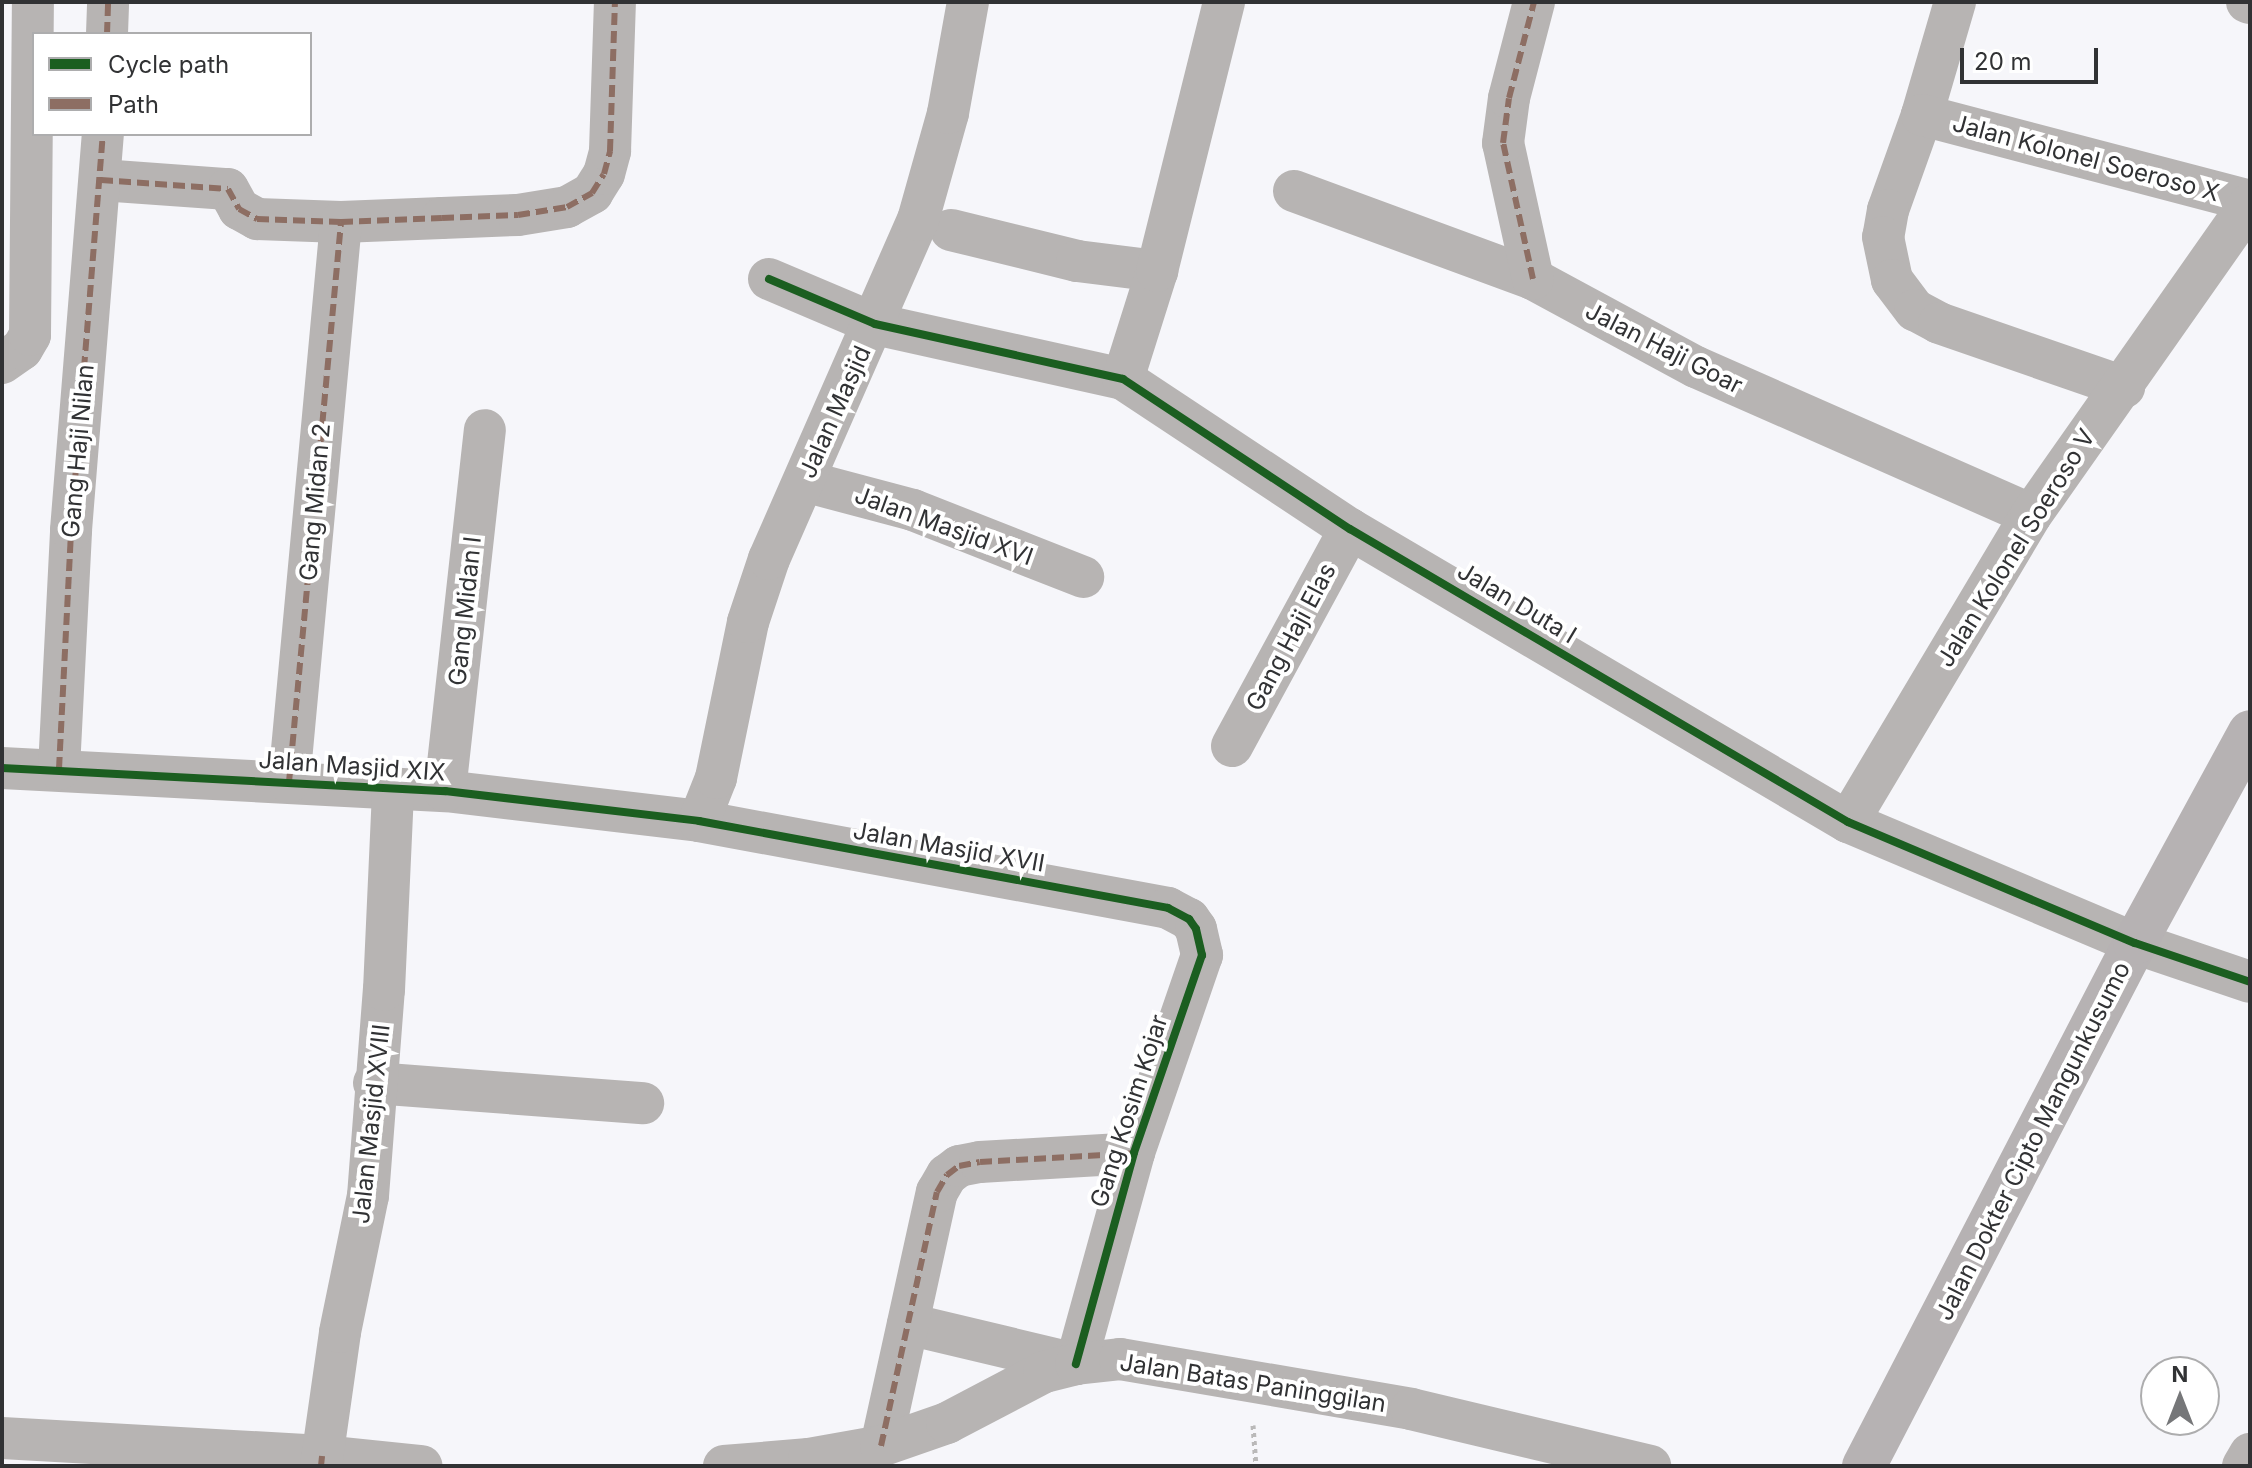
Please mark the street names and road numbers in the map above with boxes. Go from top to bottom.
street label: Jalan Kolonel Soeroso X [1950,109,2222,207]
street label: Jalan Haji Goar [1581,296,1747,400]
street label: Jalan Masjid [793,341,877,483]
street label: Gang Haji Nilan [56,363,100,539]
street label: Gang Midan 2 [294,422,336,582]
street label: Jalan Kolonel Soeroso V [1931,424,2101,672]
street label: Jalan Masjid XVI [851,480,1037,572]
street label: Gang Midan I [443,535,487,687]
street label: Jalan Duta I [1452,556,1582,650]
street label: Gang Haji Elas [1240,558,1342,716]
street label: Jalan Masjid XIX [257,745,447,787]
street label: Jalan Masjid XVII [851,816,1047,878]
street label: Jalan Dokter Cipto Mangunkusumo [1930,957,2136,1325]
street label: Gang Kosim Kojar [1084,1011,1174,1211]
street label: Jalan Masjid XVIII [346,1023,396,1225]
street label: Jalan Batas Paninggilan [1118,1348,1388,1418]

